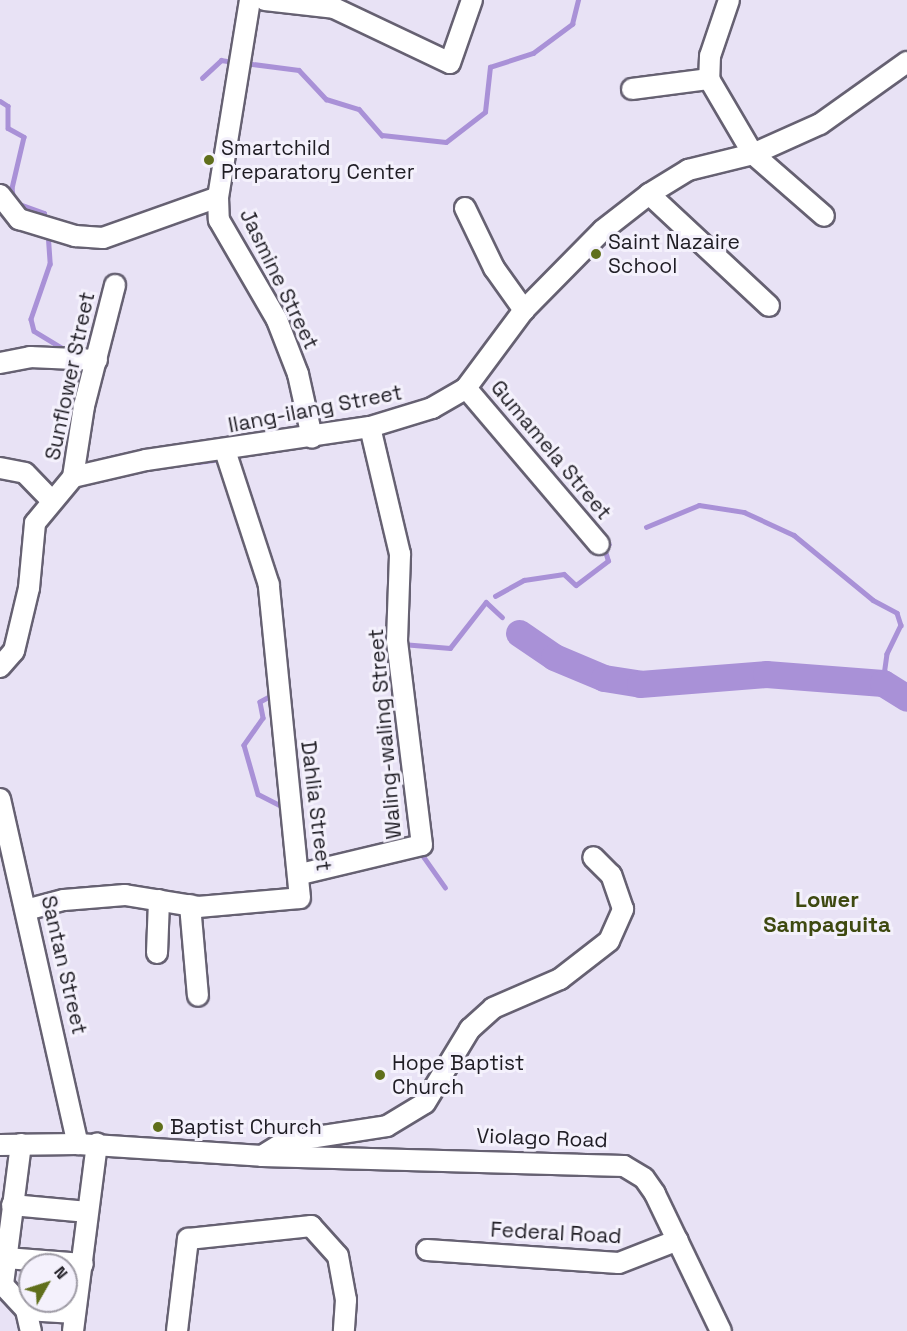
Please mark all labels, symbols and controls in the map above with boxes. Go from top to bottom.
place label: Smartchild Preparatory Center [221,135,415,185]
marker: Smartchild Preparatory Center [202,153,216,167]
street label: Jasmine Street [234,205,324,353]
place label: Saint Nazaire School [608,229,740,279]
marker: Saint Nazaire School [589,247,603,261]
street label: Sunflower Street [40,289,100,463]
street label: Gumamela Street [485,375,617,525]
street label: Ilang-ilang Street [226,380,404,438]
street label: Waling-waling Street [363,628,407,840]
street label: Dahlia Street [296,740,336,872]
district label: Lower Sampaguita [763,886,891,938]
street label: Santan Street [36,893,92,1037]
place label: Hope Baptist Church [392,1050,524,1100]
marker: Hope Baptist Church [373,1068,387,1082]
place label: Baptist Church [170,1114,322,1140]
marker: Baptist Church [151,1120,165,1134]
street label: Violago Road [476,1123,608,1153]
street label: Federal Road [490,1217,622,1249]
north arrow [18,1253,78,1313]
text: N [49,1262,72,1283]

